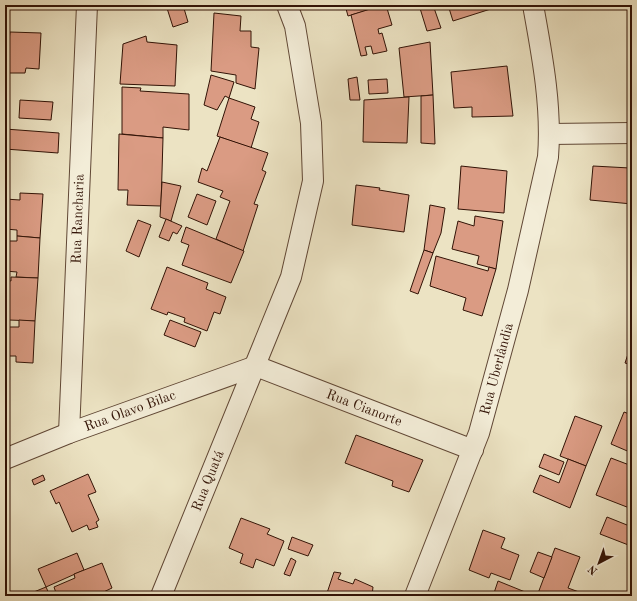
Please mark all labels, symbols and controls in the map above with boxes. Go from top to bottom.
street label: Rua Rancharia [69,174,87,264]
street label: Rua Uberlândia [478,321,516,417]
street label: Rua Cianorte [324,387,404,429]
street label: Rua Olavo Bilac [82,388,178,434]
street label: Rua Quatá [189,448,227,513]
north arrow [579,543,619,583]
text: N [586,562,600,576]

